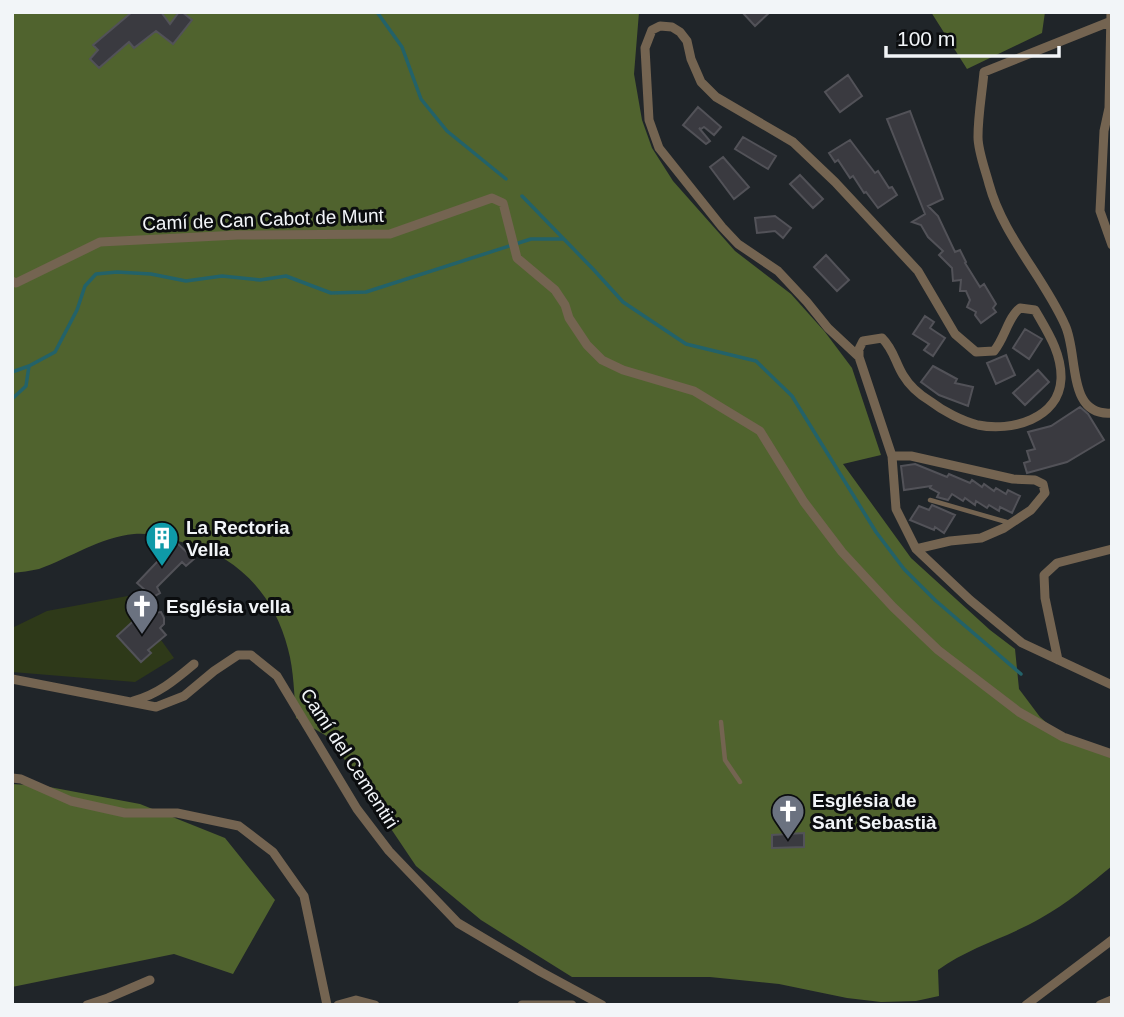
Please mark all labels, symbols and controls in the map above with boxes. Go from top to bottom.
scale bar [886,14,1059,58]
text: 100 m [897,27,955,50]
street label: Camí de Can Cabot de Munt [142,205,385,234]
place label: La Rectoria Vella [186,517,290,560]
building icon: La Rectoria Vella [143,519,181,568]
church icon: Església vella [123,587,161,636]
place label: Església vella [166,596,291,617]
street label: Camí del Cementiri [296,684,403,832]
place label: Església de Sant Sebastià [812,790,937,833]
church icon: Església de Sant Sebastià [769,792,807,841]

